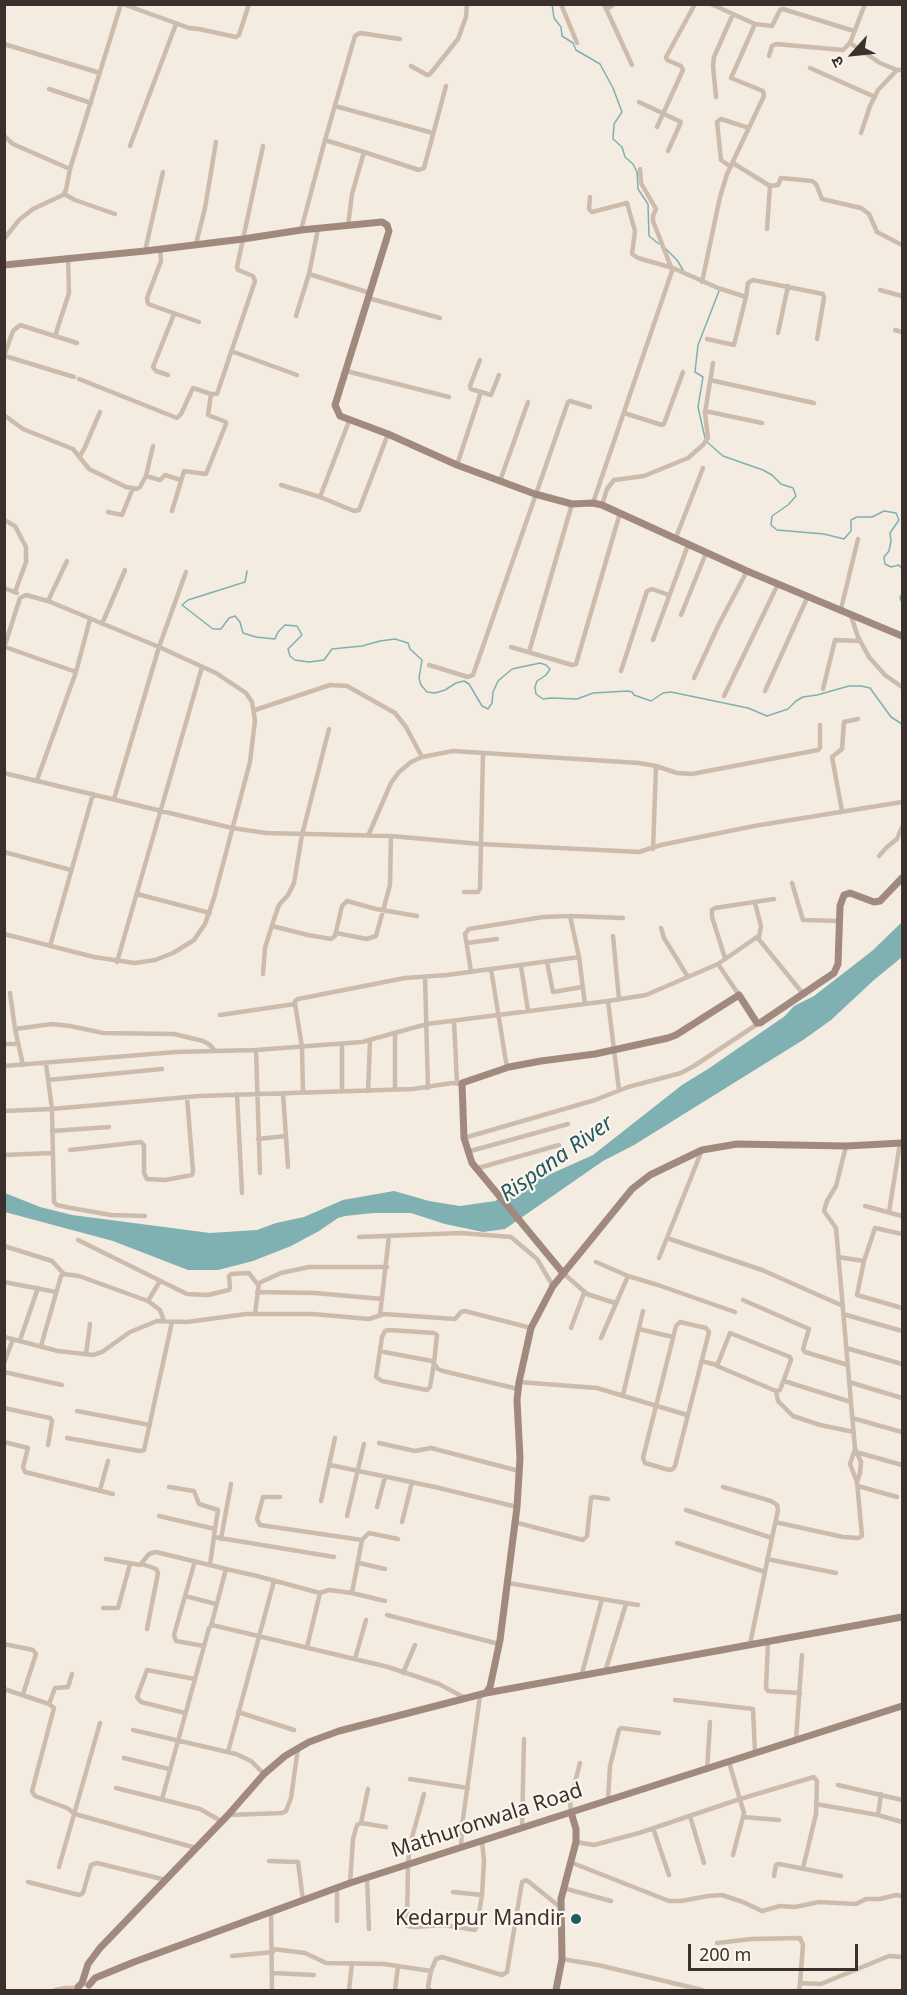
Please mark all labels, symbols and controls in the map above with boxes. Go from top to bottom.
north arrow [823,24,883,84]
text: उ [825,53,849,71]
water label: Rispana River [495,1110,619,1208]
street label: Mathuronwala Road [388,1778,586,1864]
place label: Kedarpur Mandir [395,1906,564,1932]
marker: Kedarpur Mandir [569,1912,583,1926]
scale bar [691,1932,860,1970]
text: 200 m [699,1942,751,1966]

